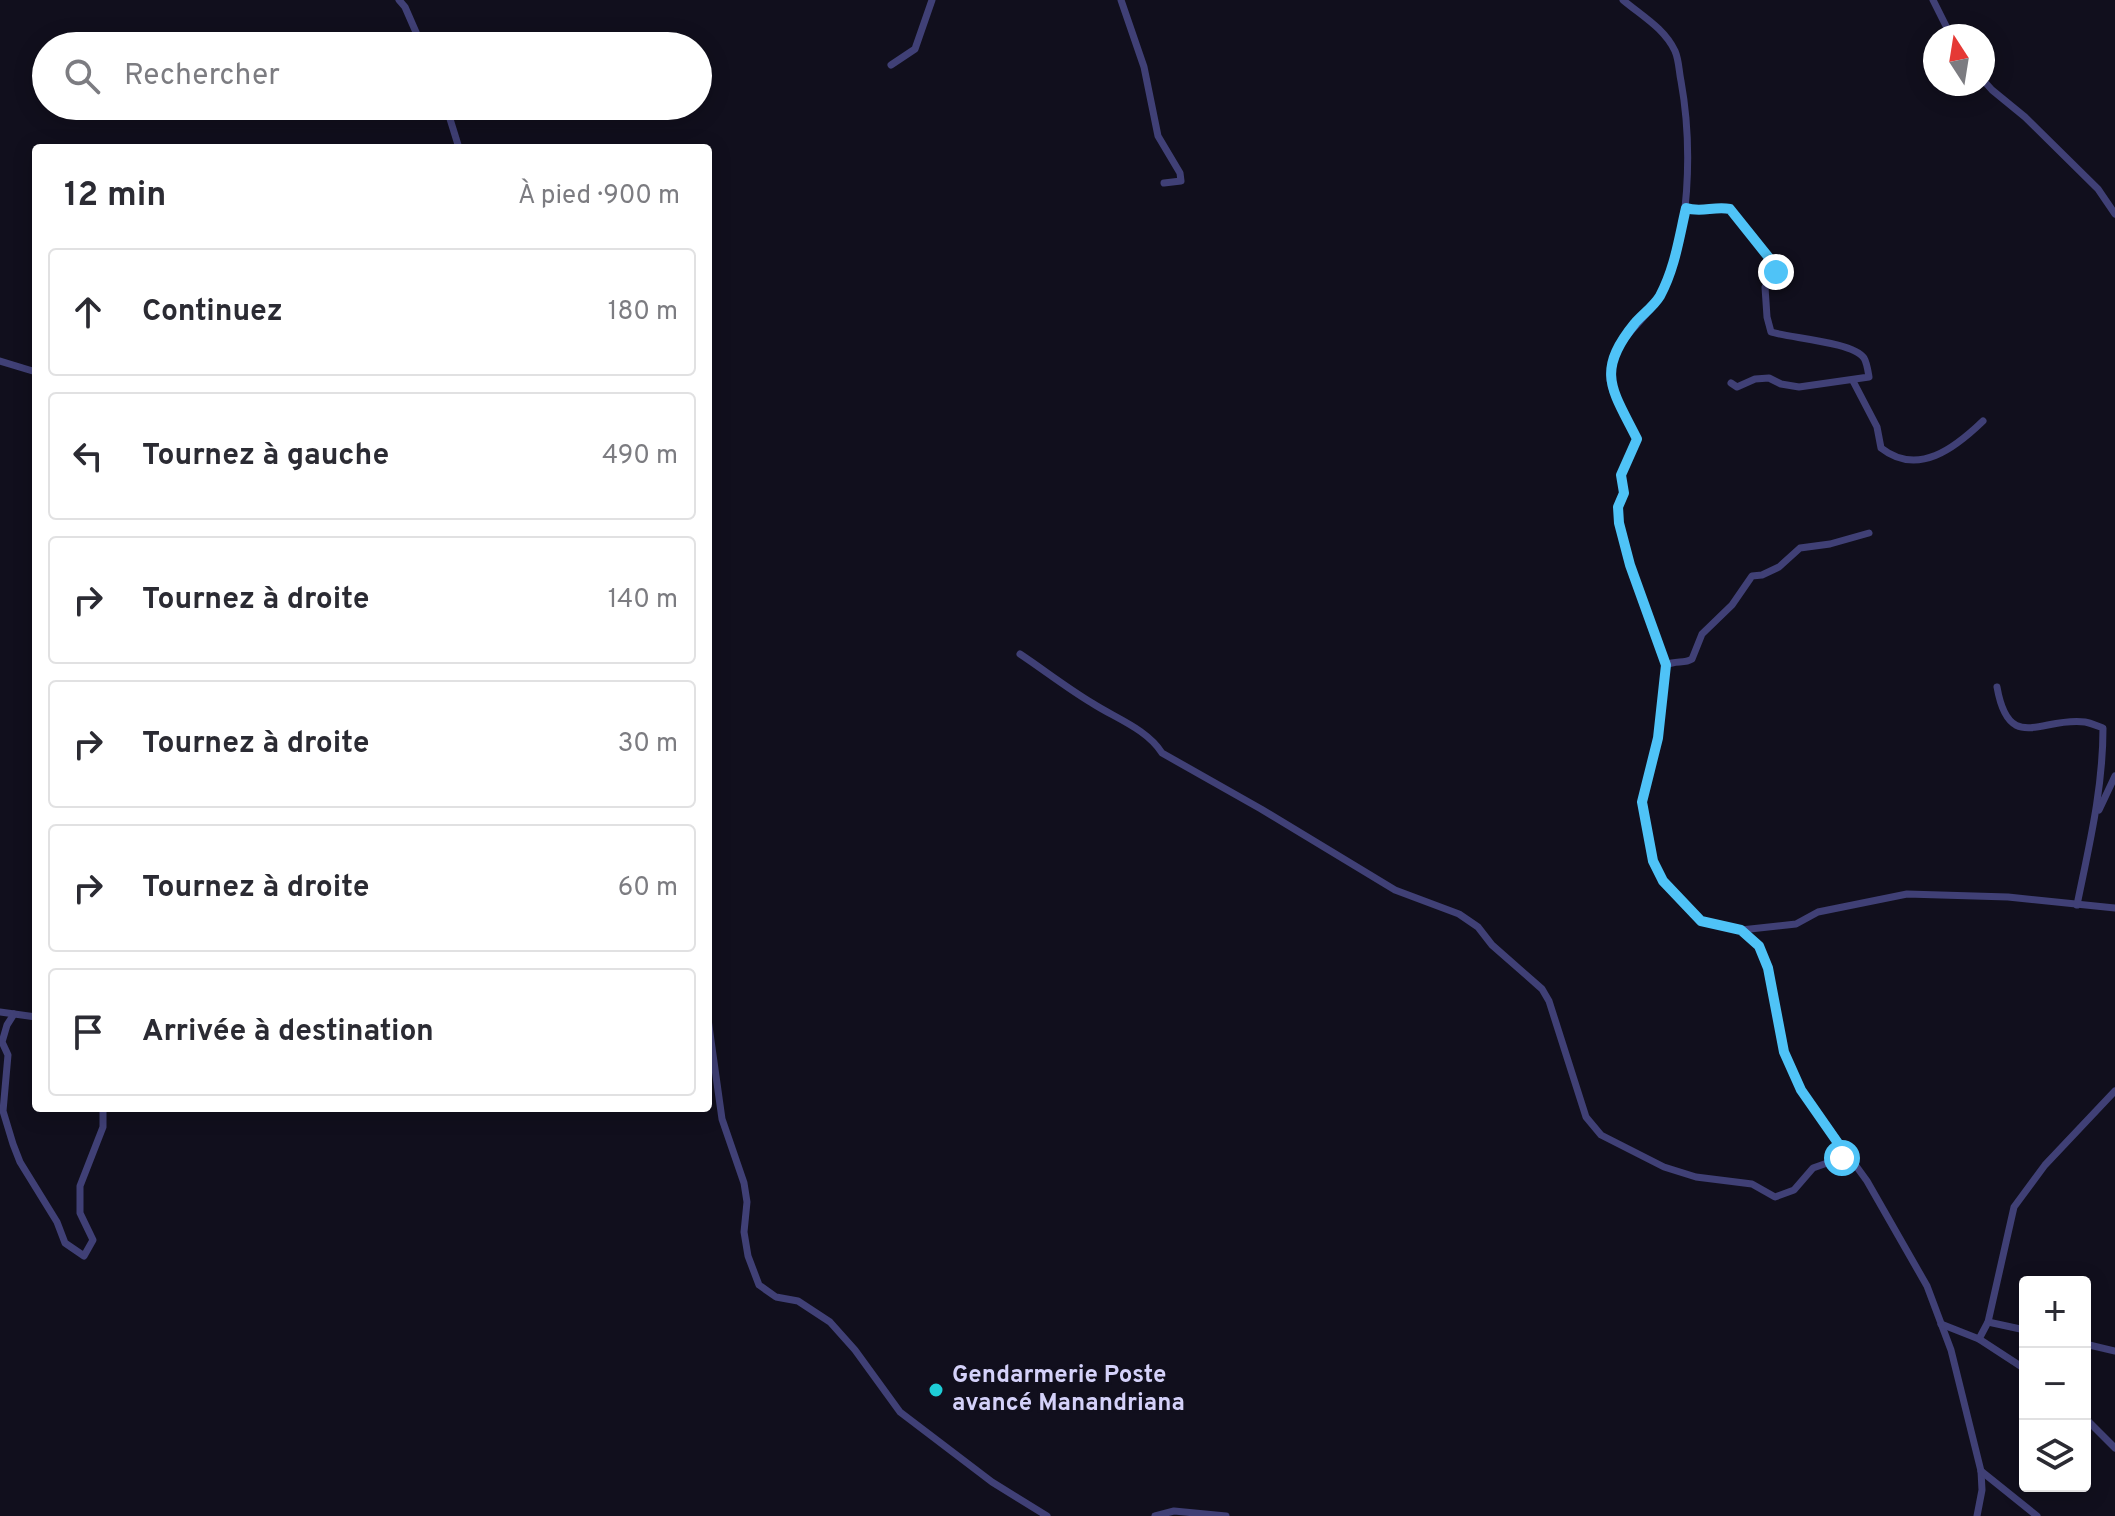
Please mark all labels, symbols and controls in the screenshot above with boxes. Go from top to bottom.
north arrow [1923,24,1995,96]
search box [32,32,712,120]
icon: search [60,54,104,98]
text: Rechercher [124,58,280,95]
text: 12 min [64,175,166,218]
text: À pied · 900 m [518,180,680,213]
route end [1758,254,1794,290]
icon: ahead [66,290,110,334]
text: Continuez [142,294,283,331]
text: 180 m [608,296,678,329]
icon: left [66,434,110,478]
text: Tournez à gauche [142,438,389,475]
text: 490 m [602,440,678,473]
icon: right [66,578,110,622]
text: Tournez à droite [142,582,370,619]
text: 140 m [608,584,678,617]
icon: right [66,722,110,766]
text: Tournez à droite [142,726,370,763]
text: 30 m [618,728,678,761]
icon: right [66,866,110,910]
text: Tournez à droite [142,870,370,907]
text: 60 m [618,872,678,905]
icon: arrive [66,1010,110,1054]
text: Arrivée à destination [142,1014,434,1051]
route start [1824,1140,1860,1176]
map controls [2019,1276,2091,1492]
button: + [2019,1276,2091,1348]
button: − [2019,1348,2091,1420]
place label: Gendarmerie Poste avancé Manandriana [952,1361,1185,1419]
marker: Gendarmerie Poste avancé Manandriana [927,1381,945,1399]
button: layers [2019,1420,2091,1492]

